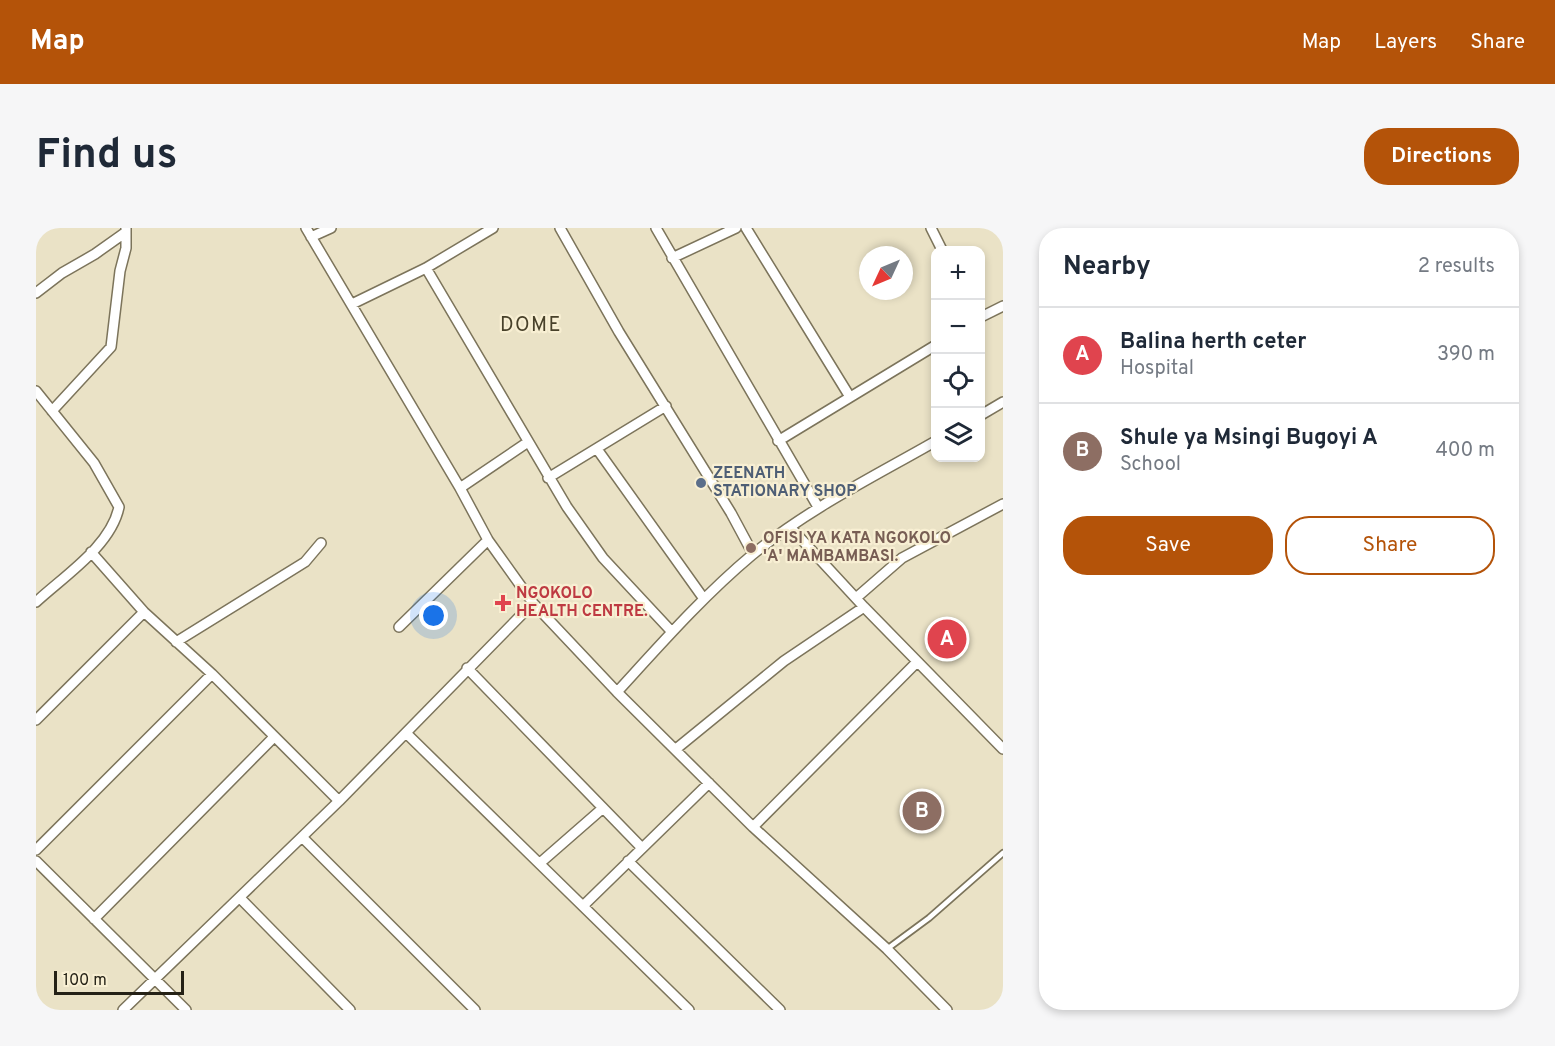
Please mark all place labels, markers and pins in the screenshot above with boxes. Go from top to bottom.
place label: ZEENATH STATIONARY SHOP [713,464,856,502]
marker: ZEENATH STATIONARY SHOP [694,476,708,490]
place label: OFISI YA KATA NGOKOLO 'A' MAMBAMBASI. [763,529,951,567]
marker: OFISI YA KATA NGOKOLO 'A' MAMBAMBASI. [744,541,758,555]
place label: NGOKOLO HEALTH CENTRE. [516,584,648,622]
marker: NGOKOLO HEALTH CENTRE. [494,594,512,612]
pin: A [928,616,966,662]
pin: B [902,788,942,834]

